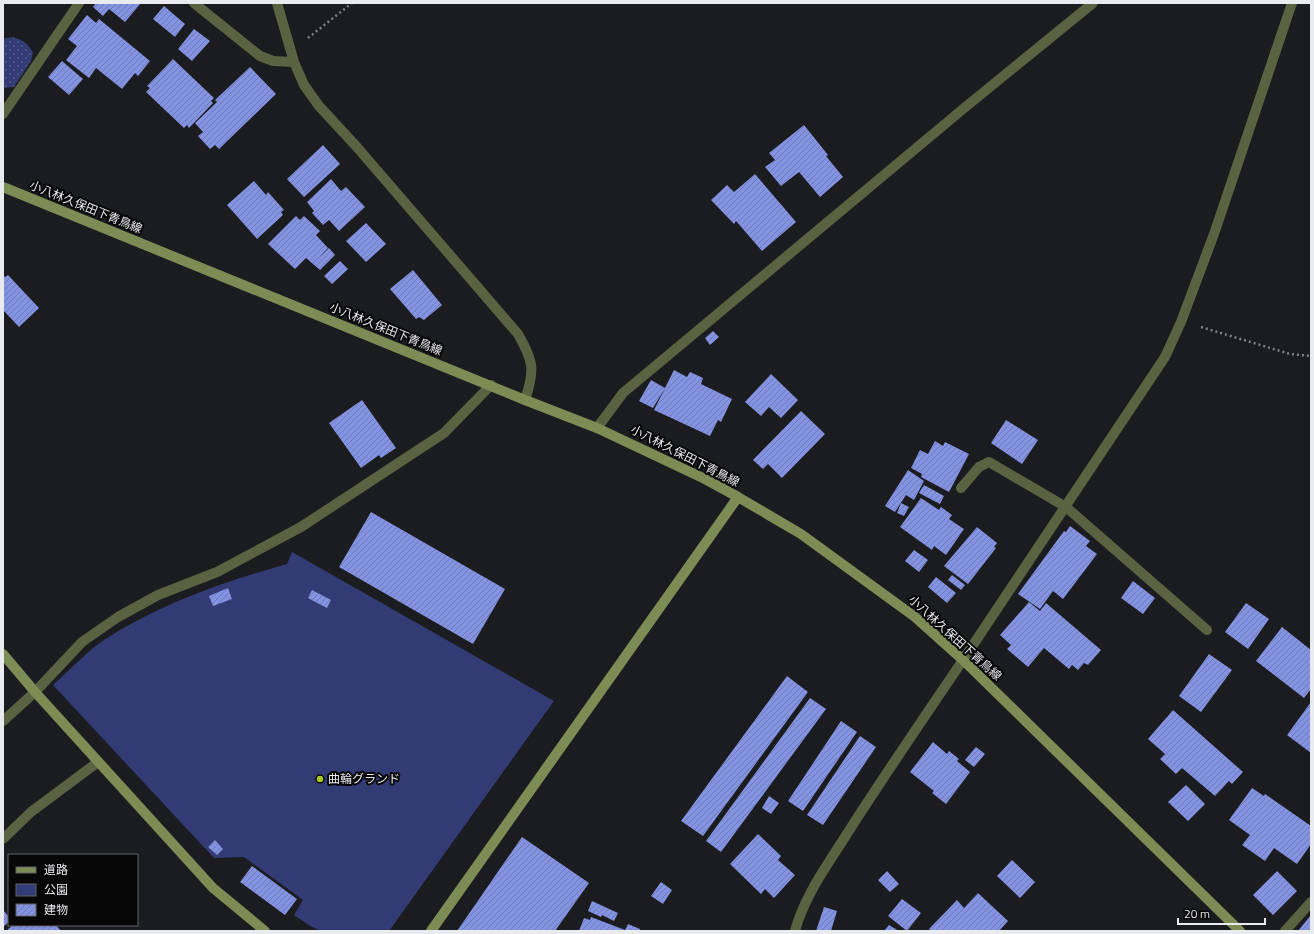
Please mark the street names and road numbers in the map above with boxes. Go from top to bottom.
street label: 小八林久保田下青鳥線 [27,175,145,238]
street label: 小八林久保田下青鳥線 [327,297,445,360]
street label: 小八林久保田下青鳥線 [627,420,743,491]
street label: 小八林久保田下青鳥線 [904,590,1006,685]

